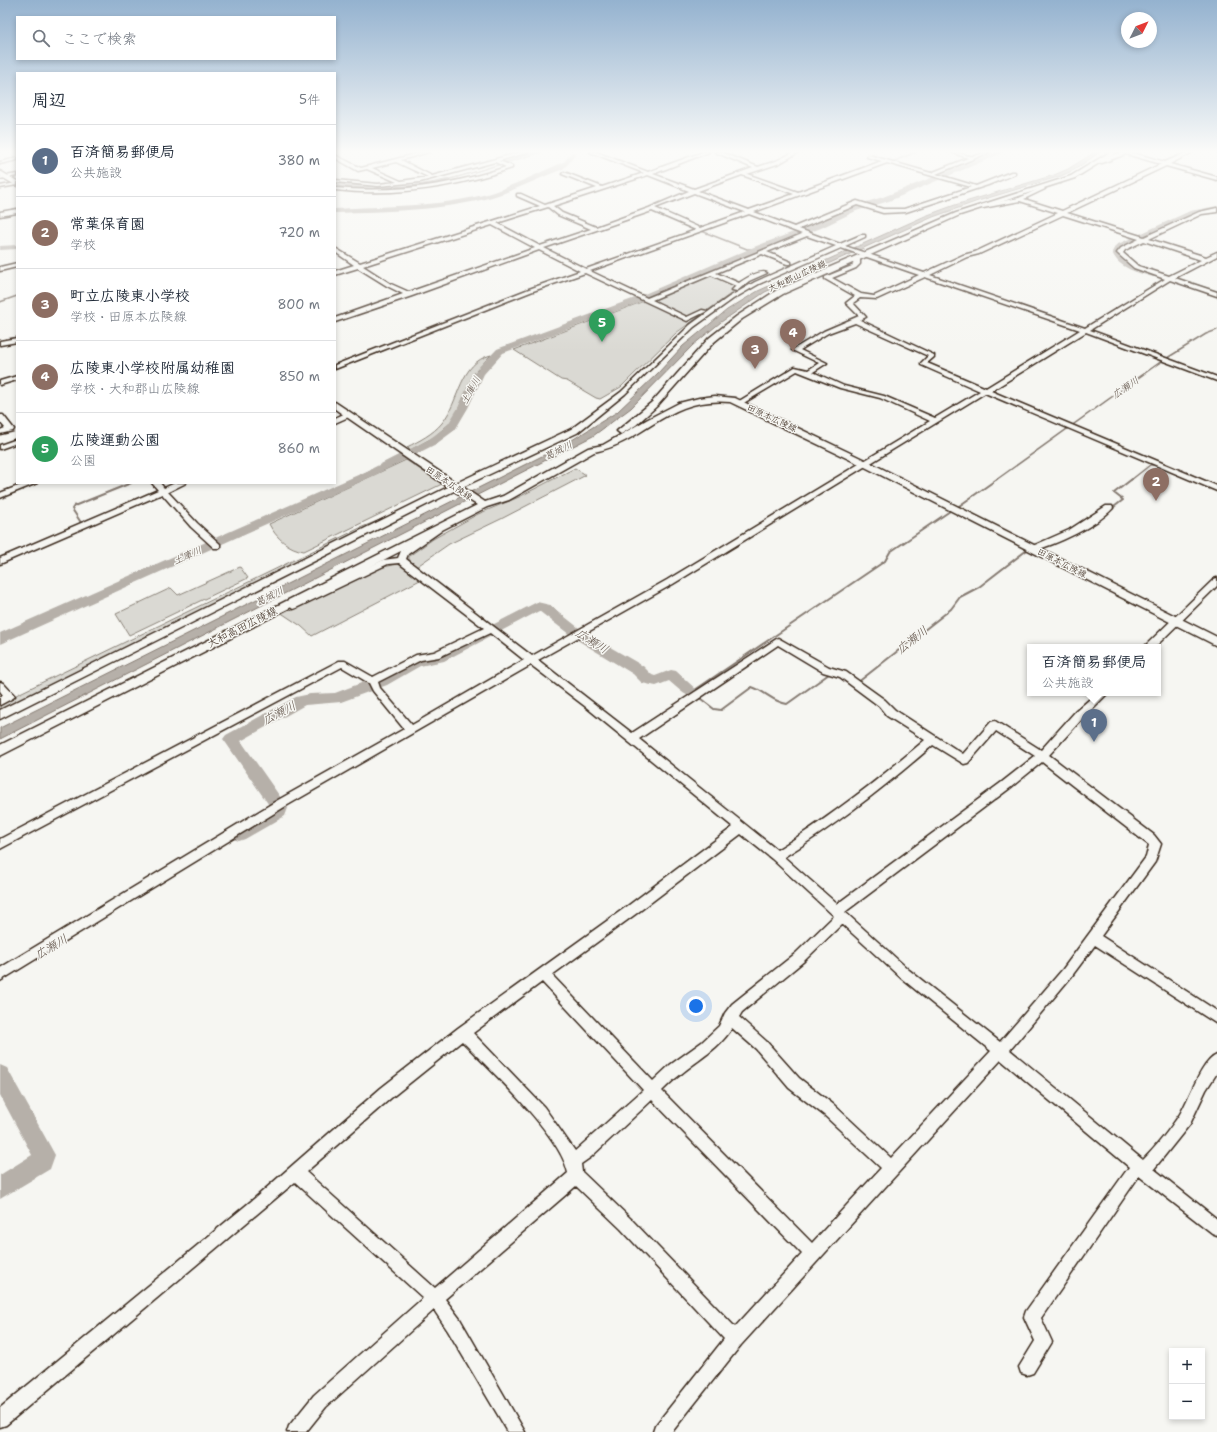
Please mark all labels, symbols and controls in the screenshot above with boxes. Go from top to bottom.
north arrow [1121,12,1157,48]
search box [16,16,336,60]
icon: search [30,27,52,49]
text: ここで検索 [62,29,137,49]
text: 周辺 [32,89,66,111]
text: 5件 [299,91,320,108]
text: 百済簡易郵便局 [70,142,175,162]
text: 1 [42,152,48,169]
text: 380 m [278,152,320,169]
text: 公共施設 [70,164,122,181]
text: 常葉保育園 [70,214,145,234]
text: 2 [40,224,50,241]
text: 720 m [279,224,320,241]
text: 学校 [70,236,96,253]
street label: 大和郡山広陵線 [766,257,828,295]
text: 町立広陵東小学校 [70,286,190,306]
text: 3 [40,296,50,313]
text: 800 m [277,296,320,313]
text: 学校 · 田原本広陵線 [70,308,187,325]
pin: 5 [589,309,615,342]
pin: 4 [780,319,806,352]
pin: 3 [742,336,768,369]
text: 広陵東小学校附属幼稚園 [70,358,235,378]
text: 4 [40,368,50,385]
text: 850 m [279,368,320,385]
water label: 広瀬川 [1109,373,1141,401]
water label: 土庫川 [458,374,483,407]
text: 学校 · 大和郡山広陵線 [70,380,200,397]
street label: 田原本広陵線 [745,401,799,435]
text: 広陵運動公園 [70,430,160,450]
water label: 葛城川 [542,438,575,463]
text: 5 [41,440,49,457]
text: 860 m [278,440,320,457]
text: 公園 [70,452,96,469]
street label: 田原本広陵線 [423,463,475,503]
pin: 2 [1143,468,1169,501]
water label: 土庫川 [171,543,204,567]
street label: 田原本広陵線 [1035,545,1089,581]
water label: 葛城川 [253,584,286,609]
street label: 大和高田広陵線 [205,603,280,652]
water label: 広瀬川 [893,623,931,657]
water label: 広瀬川 [572,625,612,657]
popup [1027,644,1161,696]
text: 百済簡易郵便局 [1041,652,1147,672]
text: 公共施設 [1041,674,1094,691]
water label: 広瀬川 [259,697,299,729]
pin: 1 [1081,709,1107,742]
water label: 広瀬川 [31,931,71,963]
your location [686,996,706,1016]
map controls [1169,1348,1205,1420]
button: + [1169,1348,1205,1384]
button: − [1169,1384,1205,1420]

